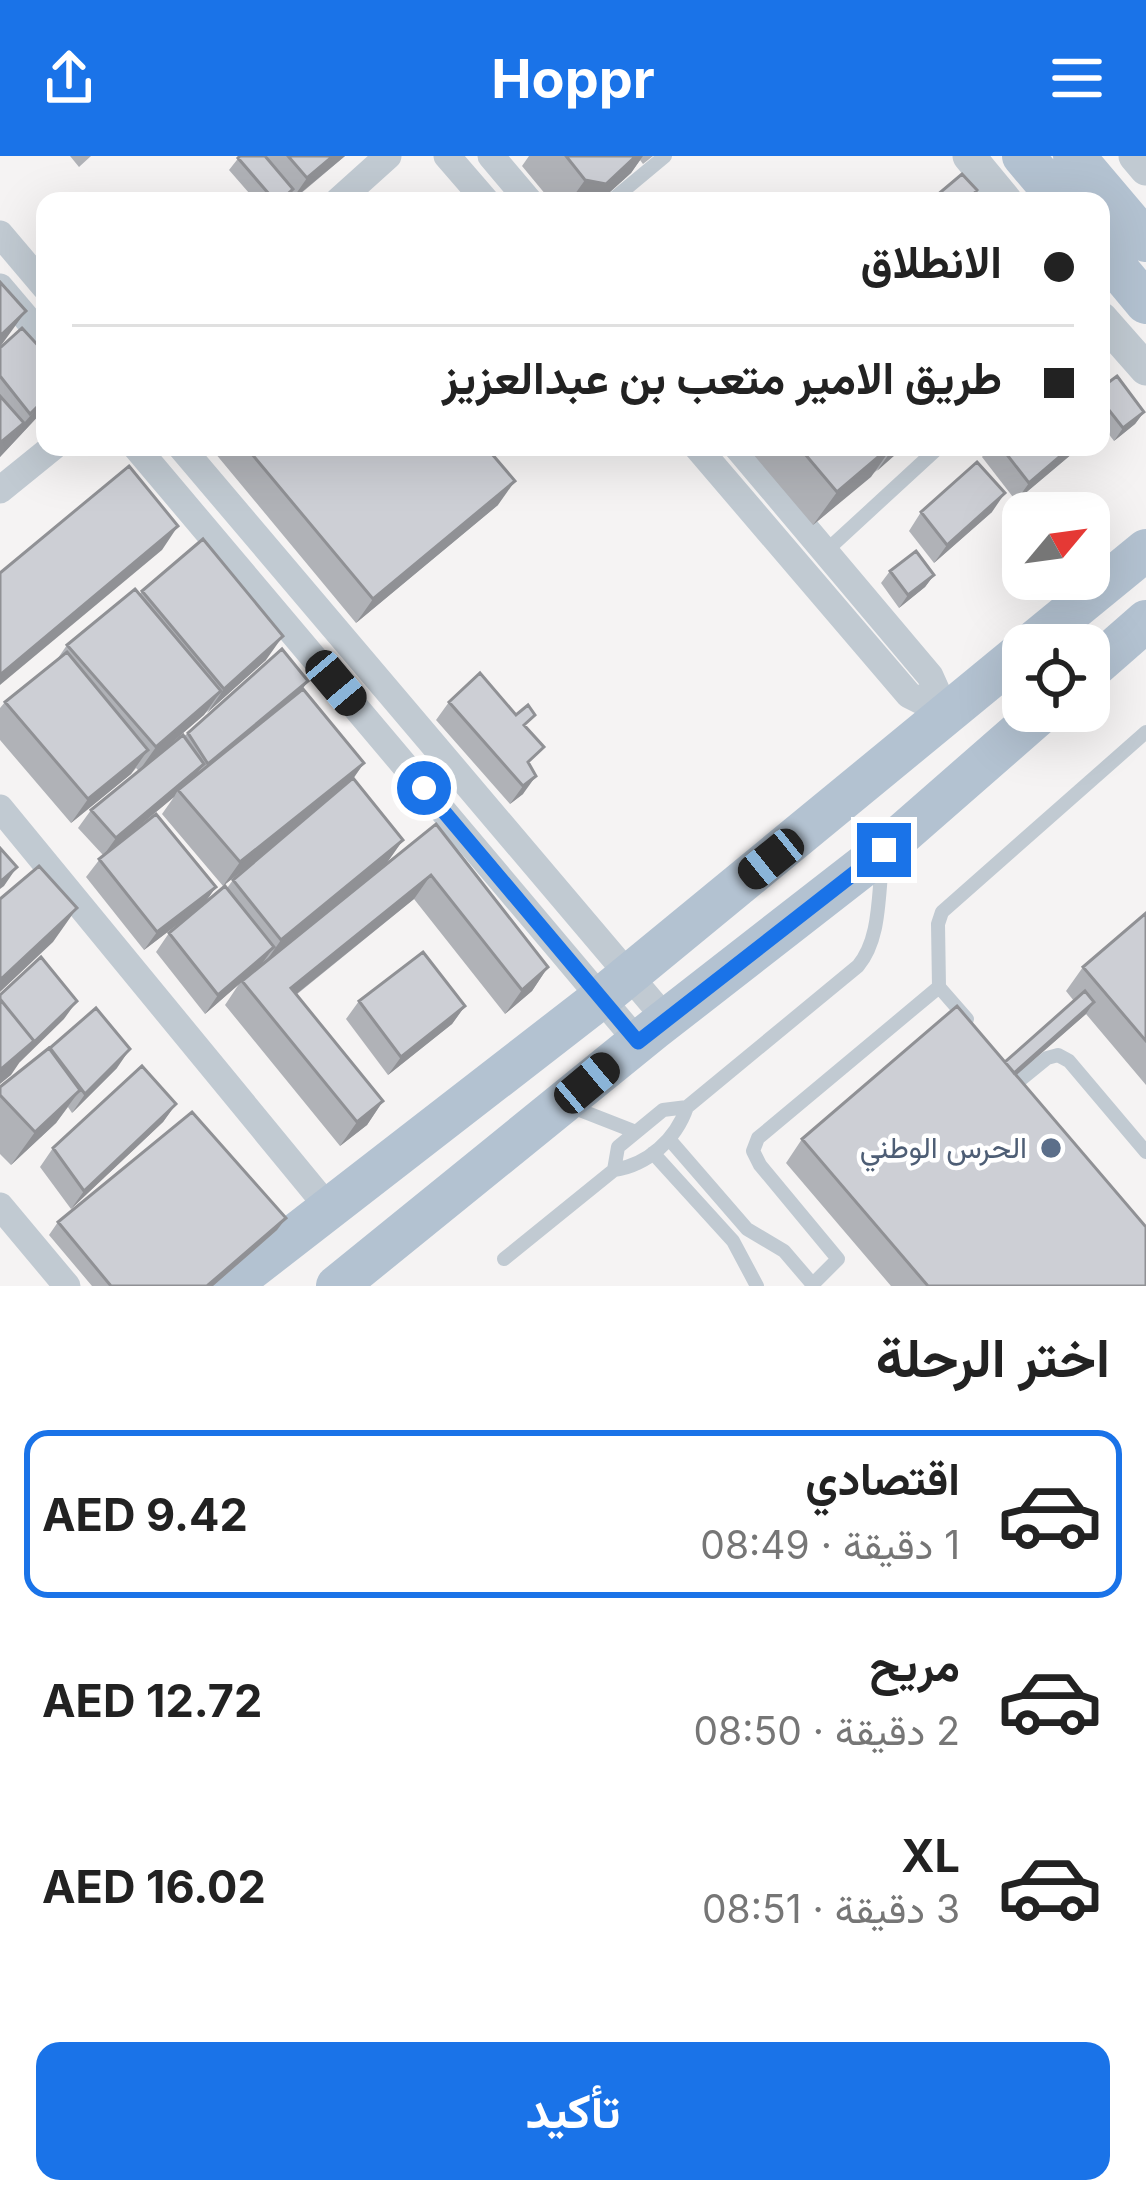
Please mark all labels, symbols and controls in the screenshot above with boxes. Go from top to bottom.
icon: share [36,45,102,111]
icon: menu [1044,45,1110,111]
text: Hoppr [491,46,655,111]
text: الانطلاق [861,234,1002,289]
text: طريق الامير متعب بن عبدالعزيز [442,350,1002,405]
north arrow [1002,492,1110,600]
map controls [1002,492,1110,732]
button: locate [1002,624,1110,732]
car [299,644,373,722]
route start [397,761,451,815]
car [732,822,810,896]
route end [857,823,911,877]
car [548,1046,626,1120]
place label: الحرس الوطني [860,1129,1027,1172]
marker: الحرس الوطني [1038,1135,1064,1161]
text: اختر الرحلة [876,1325,1110,1390]
text: اقتصادي [805,1451,960,1506]
icon: car [996,1460,1104,1568]
text: AED 9.42 [42,1487,248,1542]
text: 1 دقيقة · 08:49 [700,1521,960,1568]
text: مريح [869,1637,960,1692]
icon: car [996,1646,1104,1754]
text: AED 12.72 [42,1673,262,1728]
text: 2 دقيقة · 08:50 [694,1707,960,1754]
text: XL [901,1828,960,1883]
icon: car [996,1832,1104,1940]
text: AED 16.02 [42,1859,266,1914]
text: 3 دقيقة · 08:51 [702,1885,960,1932]
button: تأكيد [36,2042,1110,2180]

